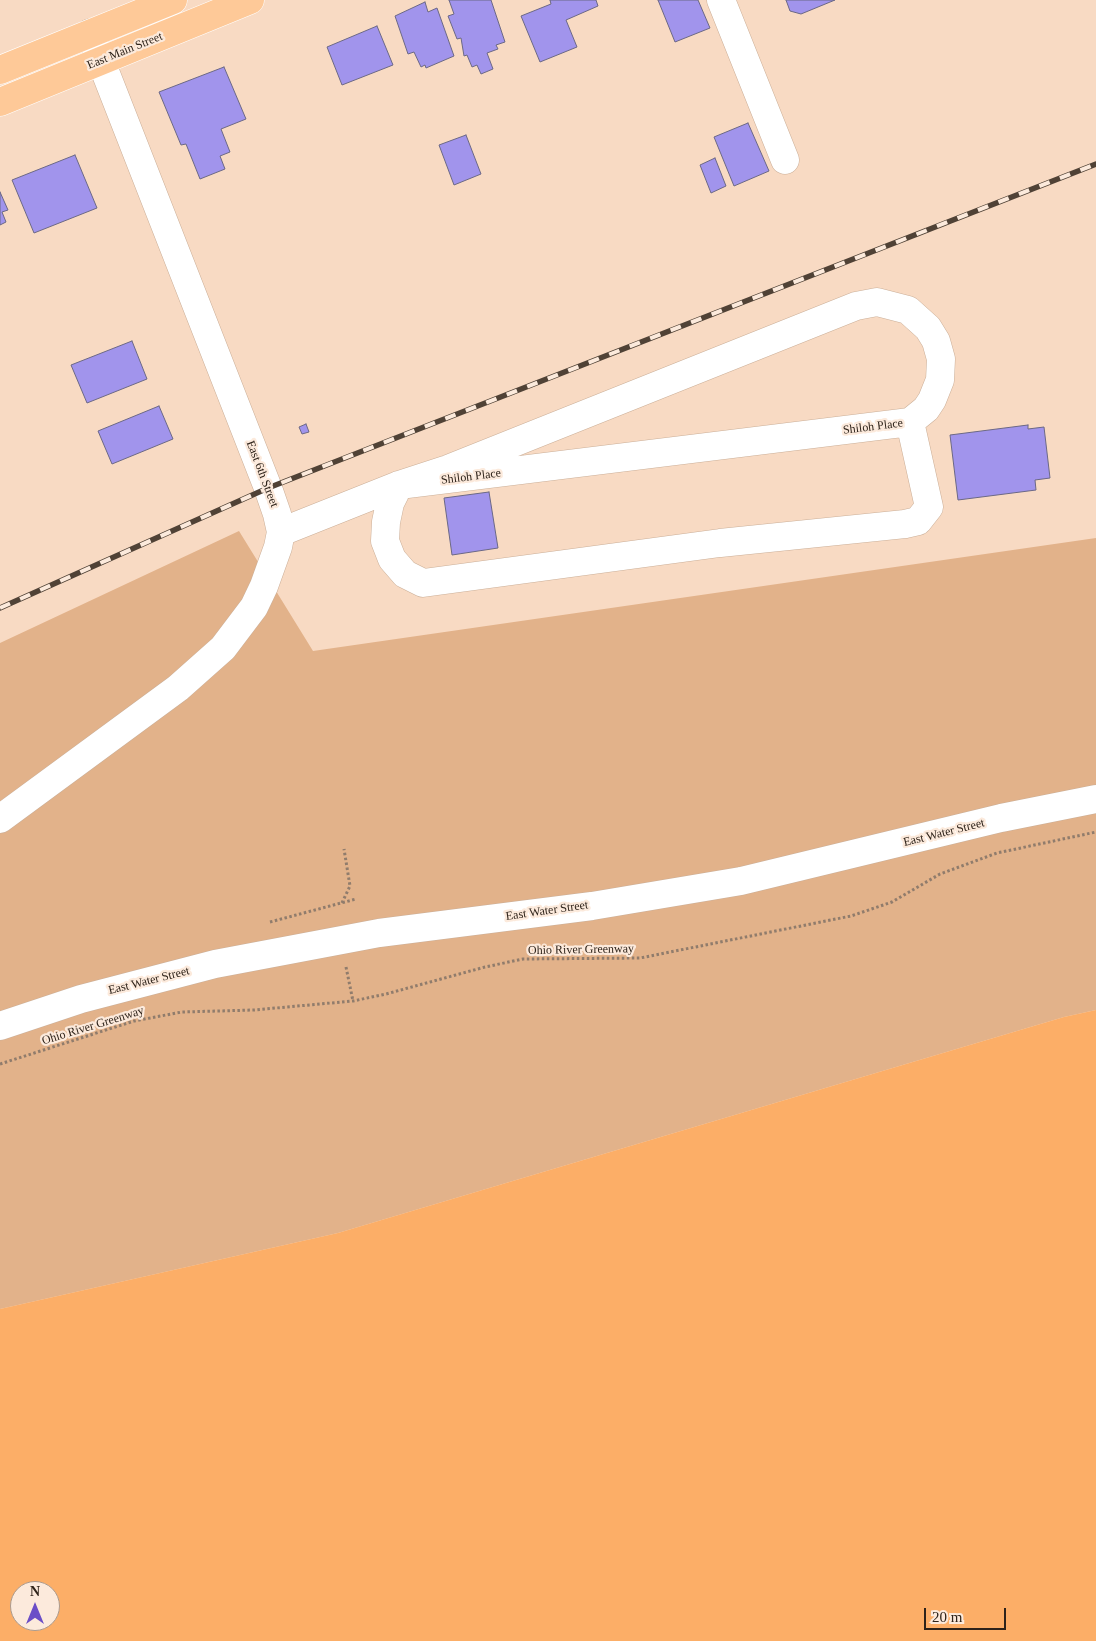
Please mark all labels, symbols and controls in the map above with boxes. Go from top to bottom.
street label: East Main Street [85,29,165,73]
street label: Shiloh Place [842,416,904,438]
street label: East 6th Street [243,439,281,509]
street label: Shiloh Place [440,466,502,488]
street label: East Water Street [902,816,986,850]
street label: East Water Street [505,898,589,924]
street label: Ohio River Greenway [528,942,634,958]
street label: East Water Street [107,964,191,998]
street label: Ohio River Greenway [40,1004,146,1048]
north arrow [10,1581,60,1631]
text: N [30,1584,40,1599]
scale bar [926,1598,1008,1630]
text: 20 m [932,1609,962,1625]

